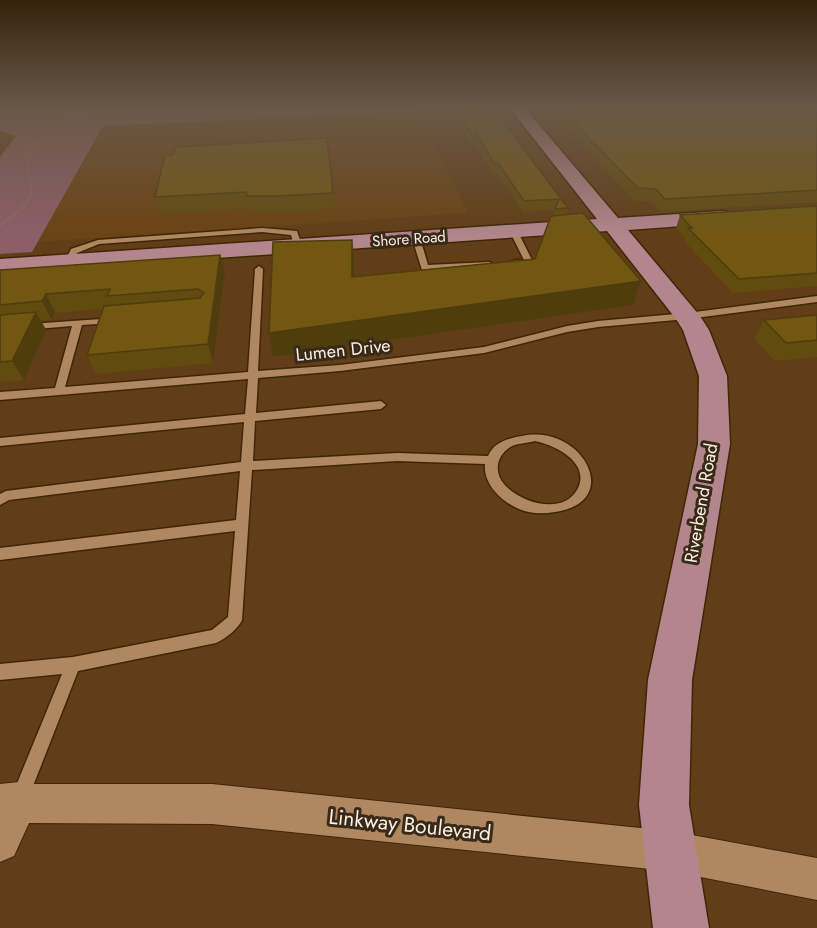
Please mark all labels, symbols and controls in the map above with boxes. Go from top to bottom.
street label: Shore Road [371,225,447,253]
street label: Lumen Drive [294,332,392,368]
street label: Riverbend Road [678,441,724,565]
street label: Linkway Boulevard [327,802,493,848]

